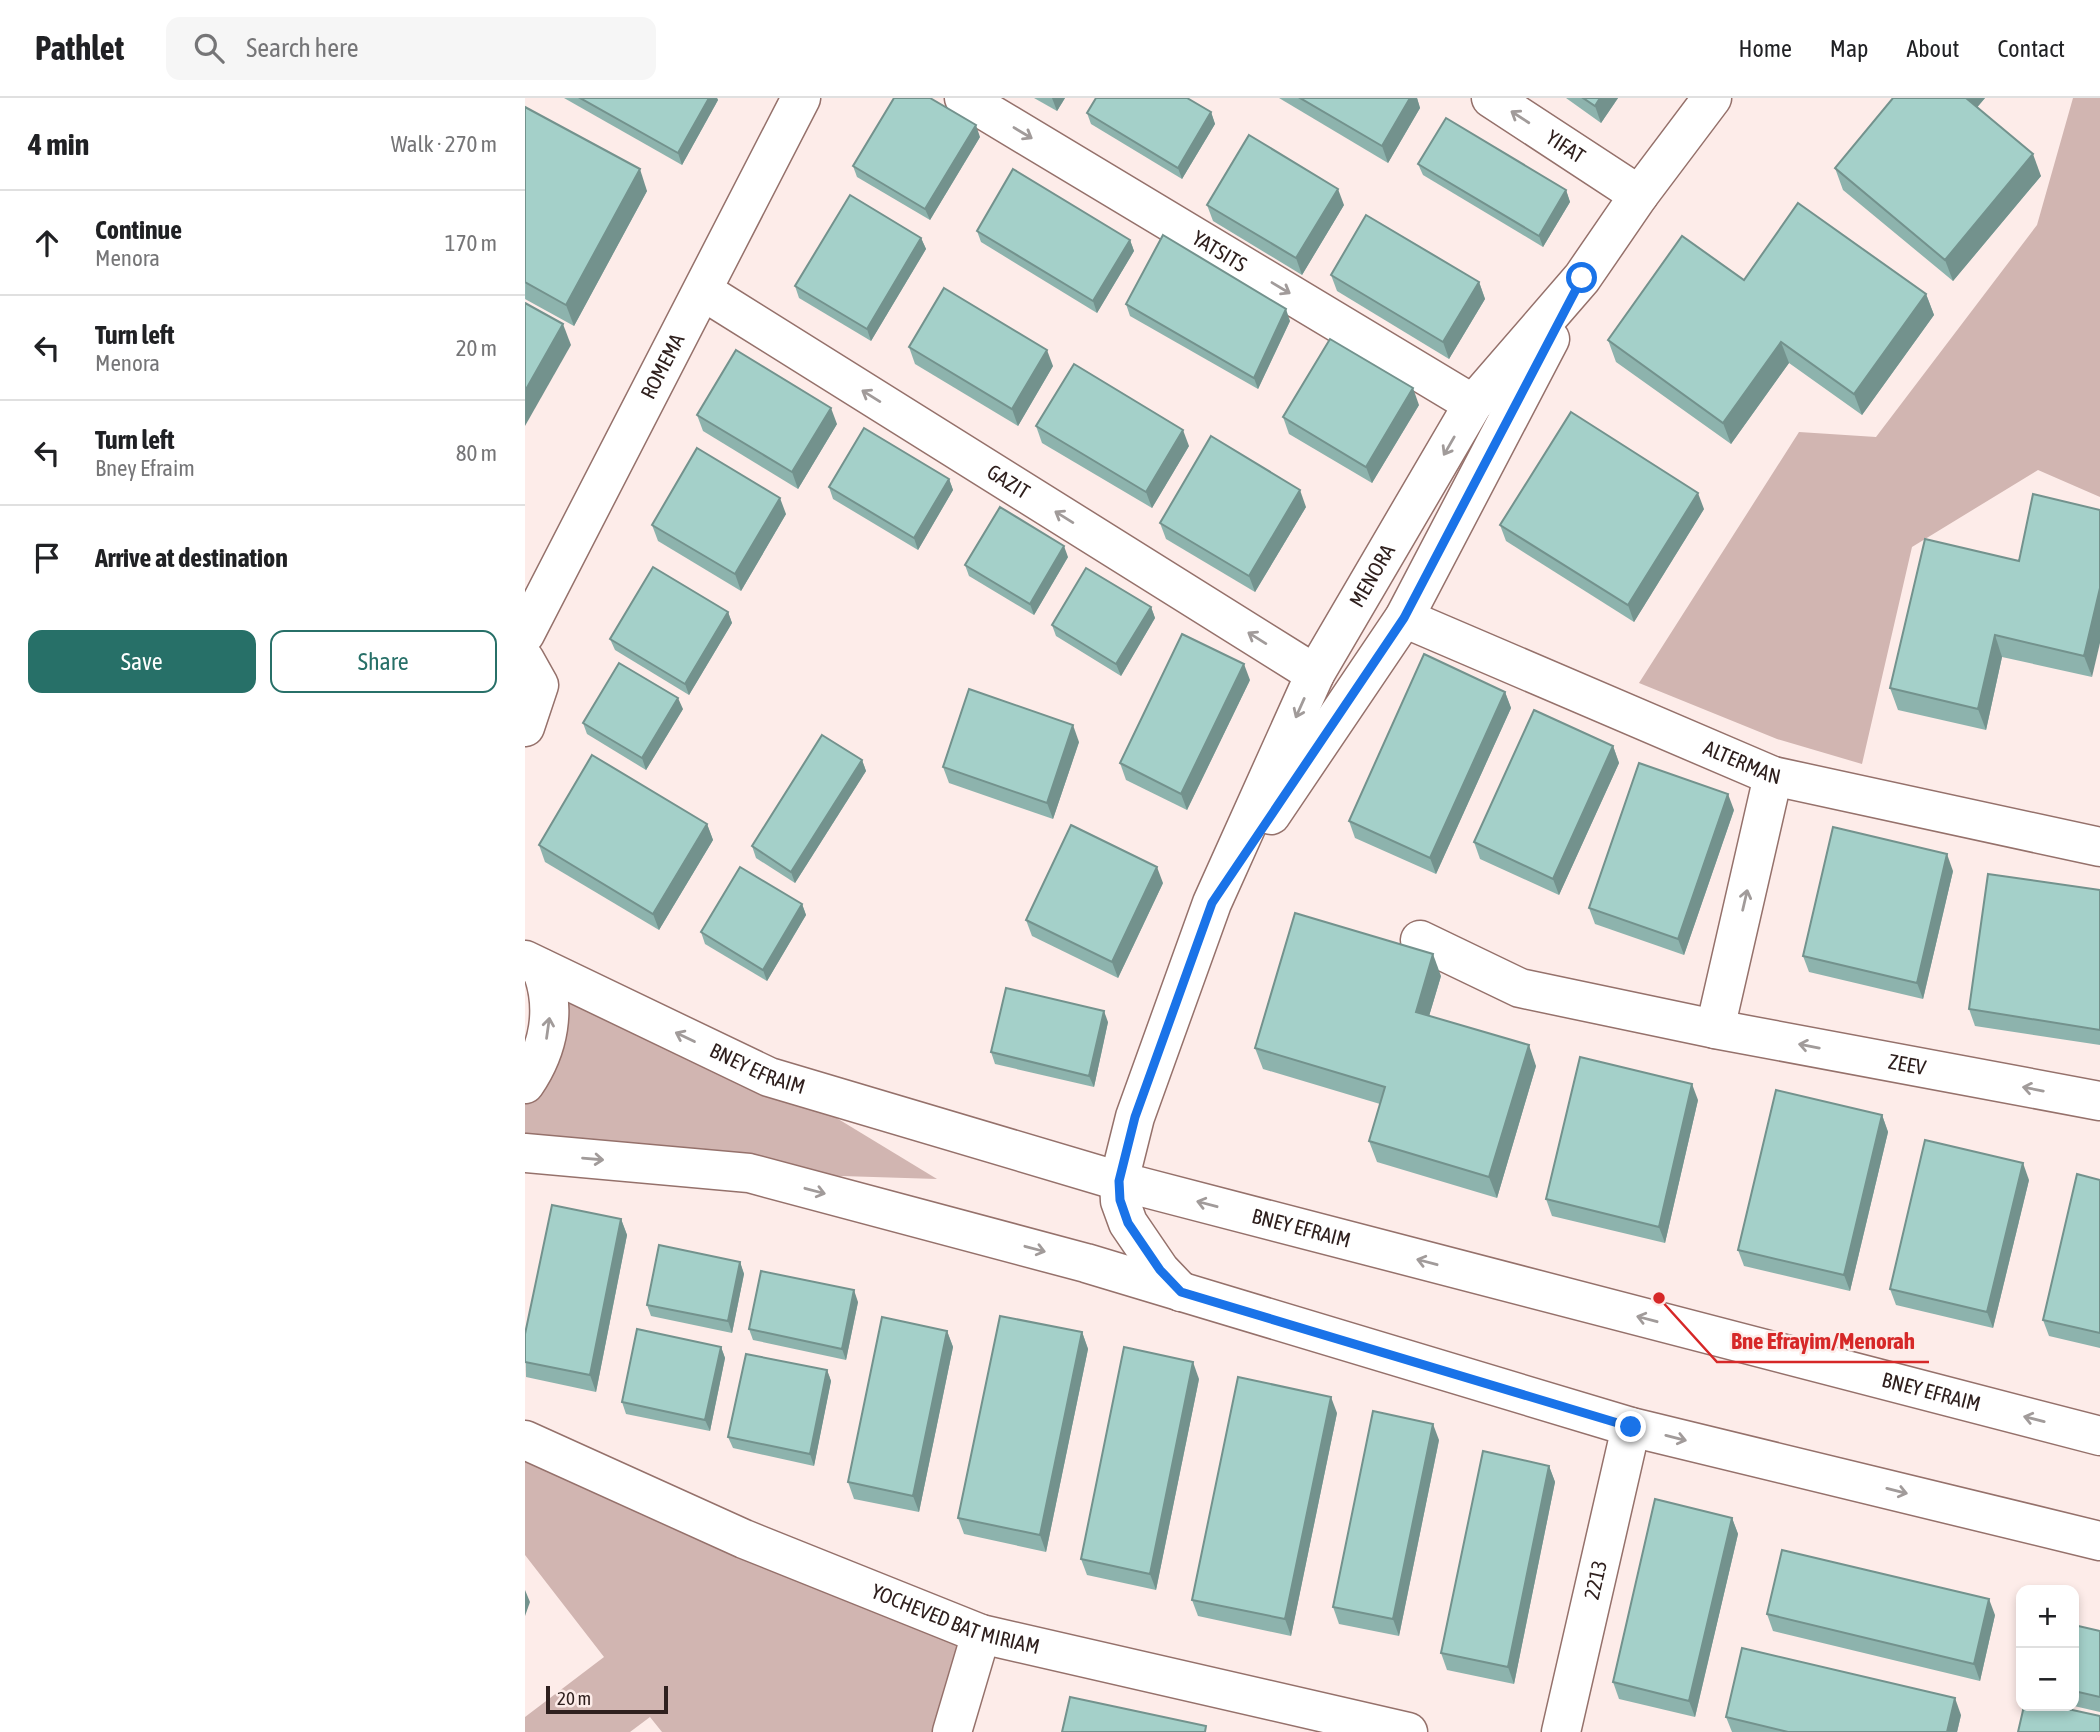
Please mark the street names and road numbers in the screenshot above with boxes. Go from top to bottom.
street label: YIFAT [1542,125,1590,167]
street label: YATSITS [1188,225,1252,276]
street label: ROMEMA [635,329,689,403]
street label: GAZIT [983,459,1034,503]
street label: MENORA [1344,539,1400,611]
street label: ALTERMAN [1700,735,1783,788]
street label: BNEY EFRAIM [706,1038,808,1098]
street label: ZEEV [1887,1049,1929,1079]
street label: BNEY EFRAIM [1249,1203,1353,1252]
street label: BNEY EFRAIM [1880,1367,1984,1416]
street label: 2213 [1579,1558,1611,1602]
street label: YOCHEVED BAT MIRIAM [868,1578,1042,1658]

